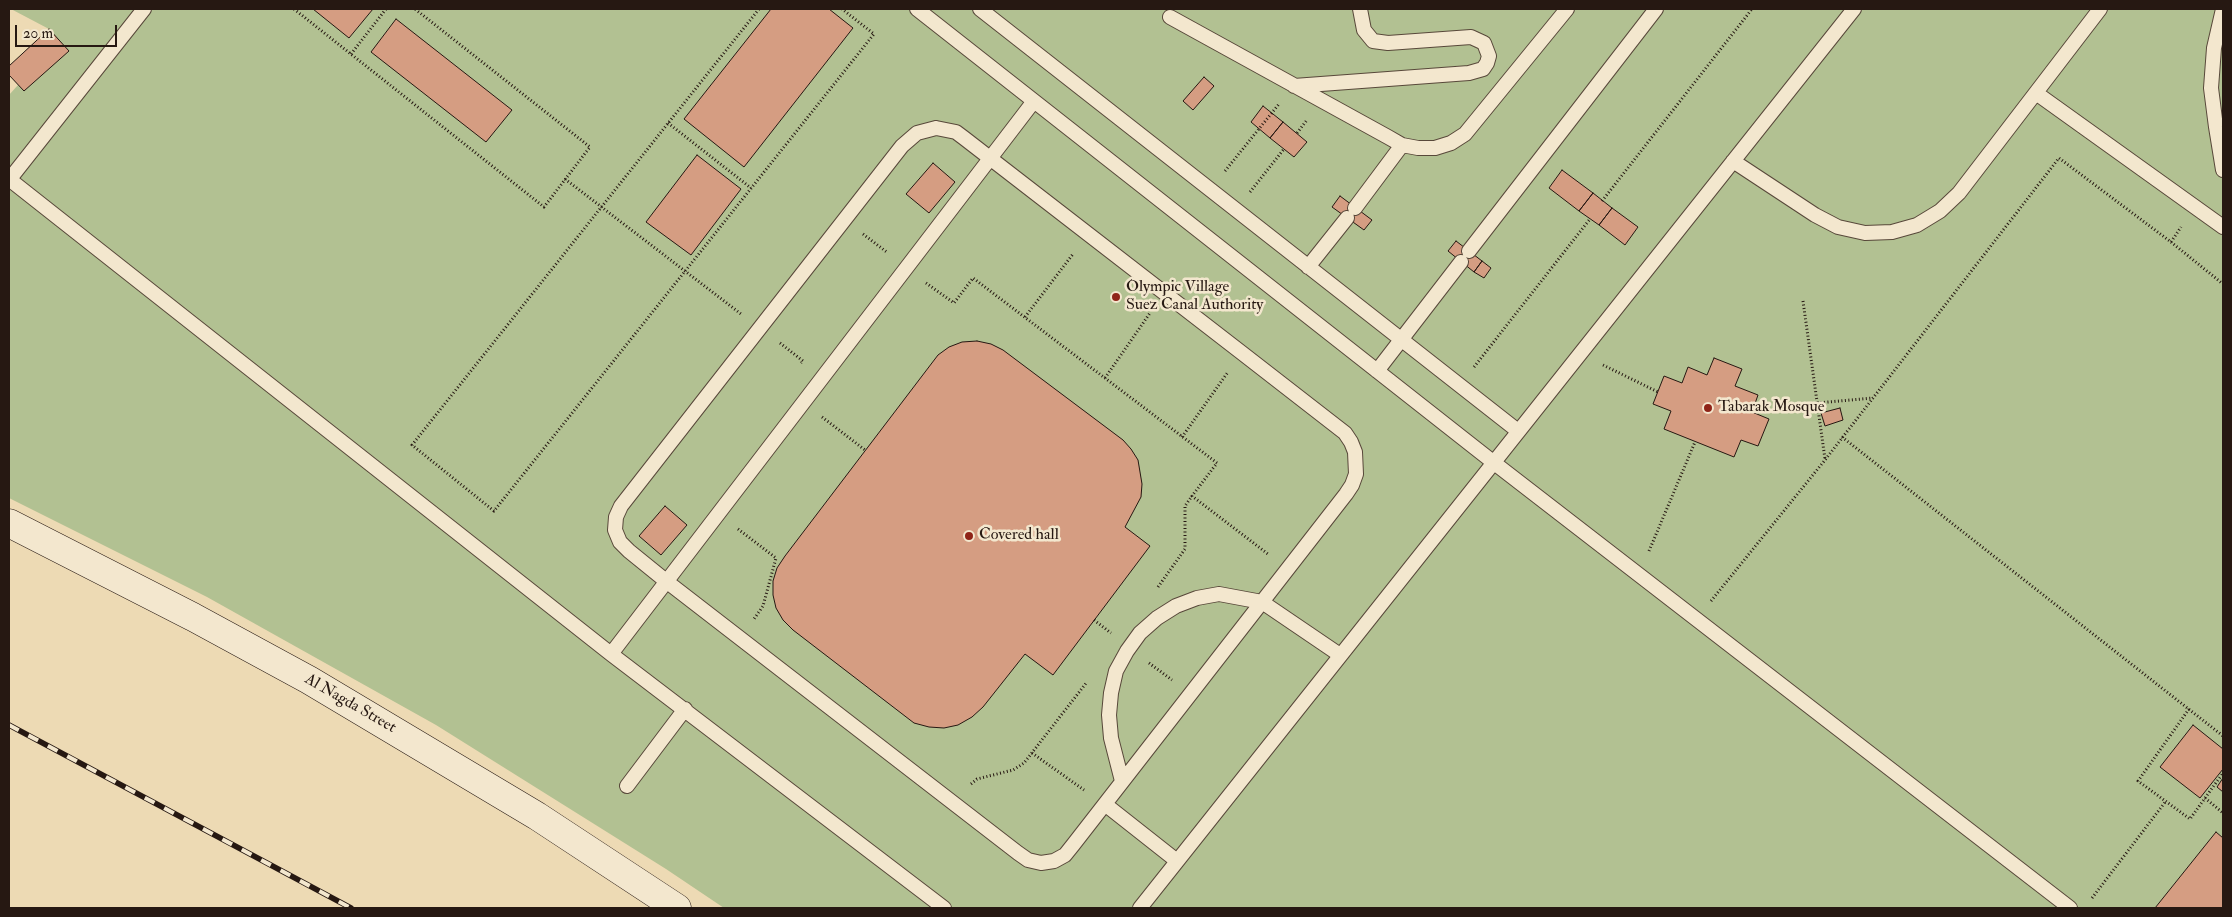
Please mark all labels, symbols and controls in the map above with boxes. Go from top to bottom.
scale bar [18,15,120,47]
text: 20 m [23,24,53,43]
place label: Olympic Village Suez Canal Authority [1126,278,1263,316]
marker: Olympic Village Suez Canal Authority [1110,291,1122,303]
place label: Tabarak Mosque [1718,398,1824,418]
marker: Tabarak Mosque [1702,402,1714,414]
place label: Covered hall [979,526,1059,546]
marker: Covered hall [963,530,975,542]
street label: Al Nagda Street [301,670,399,738]

